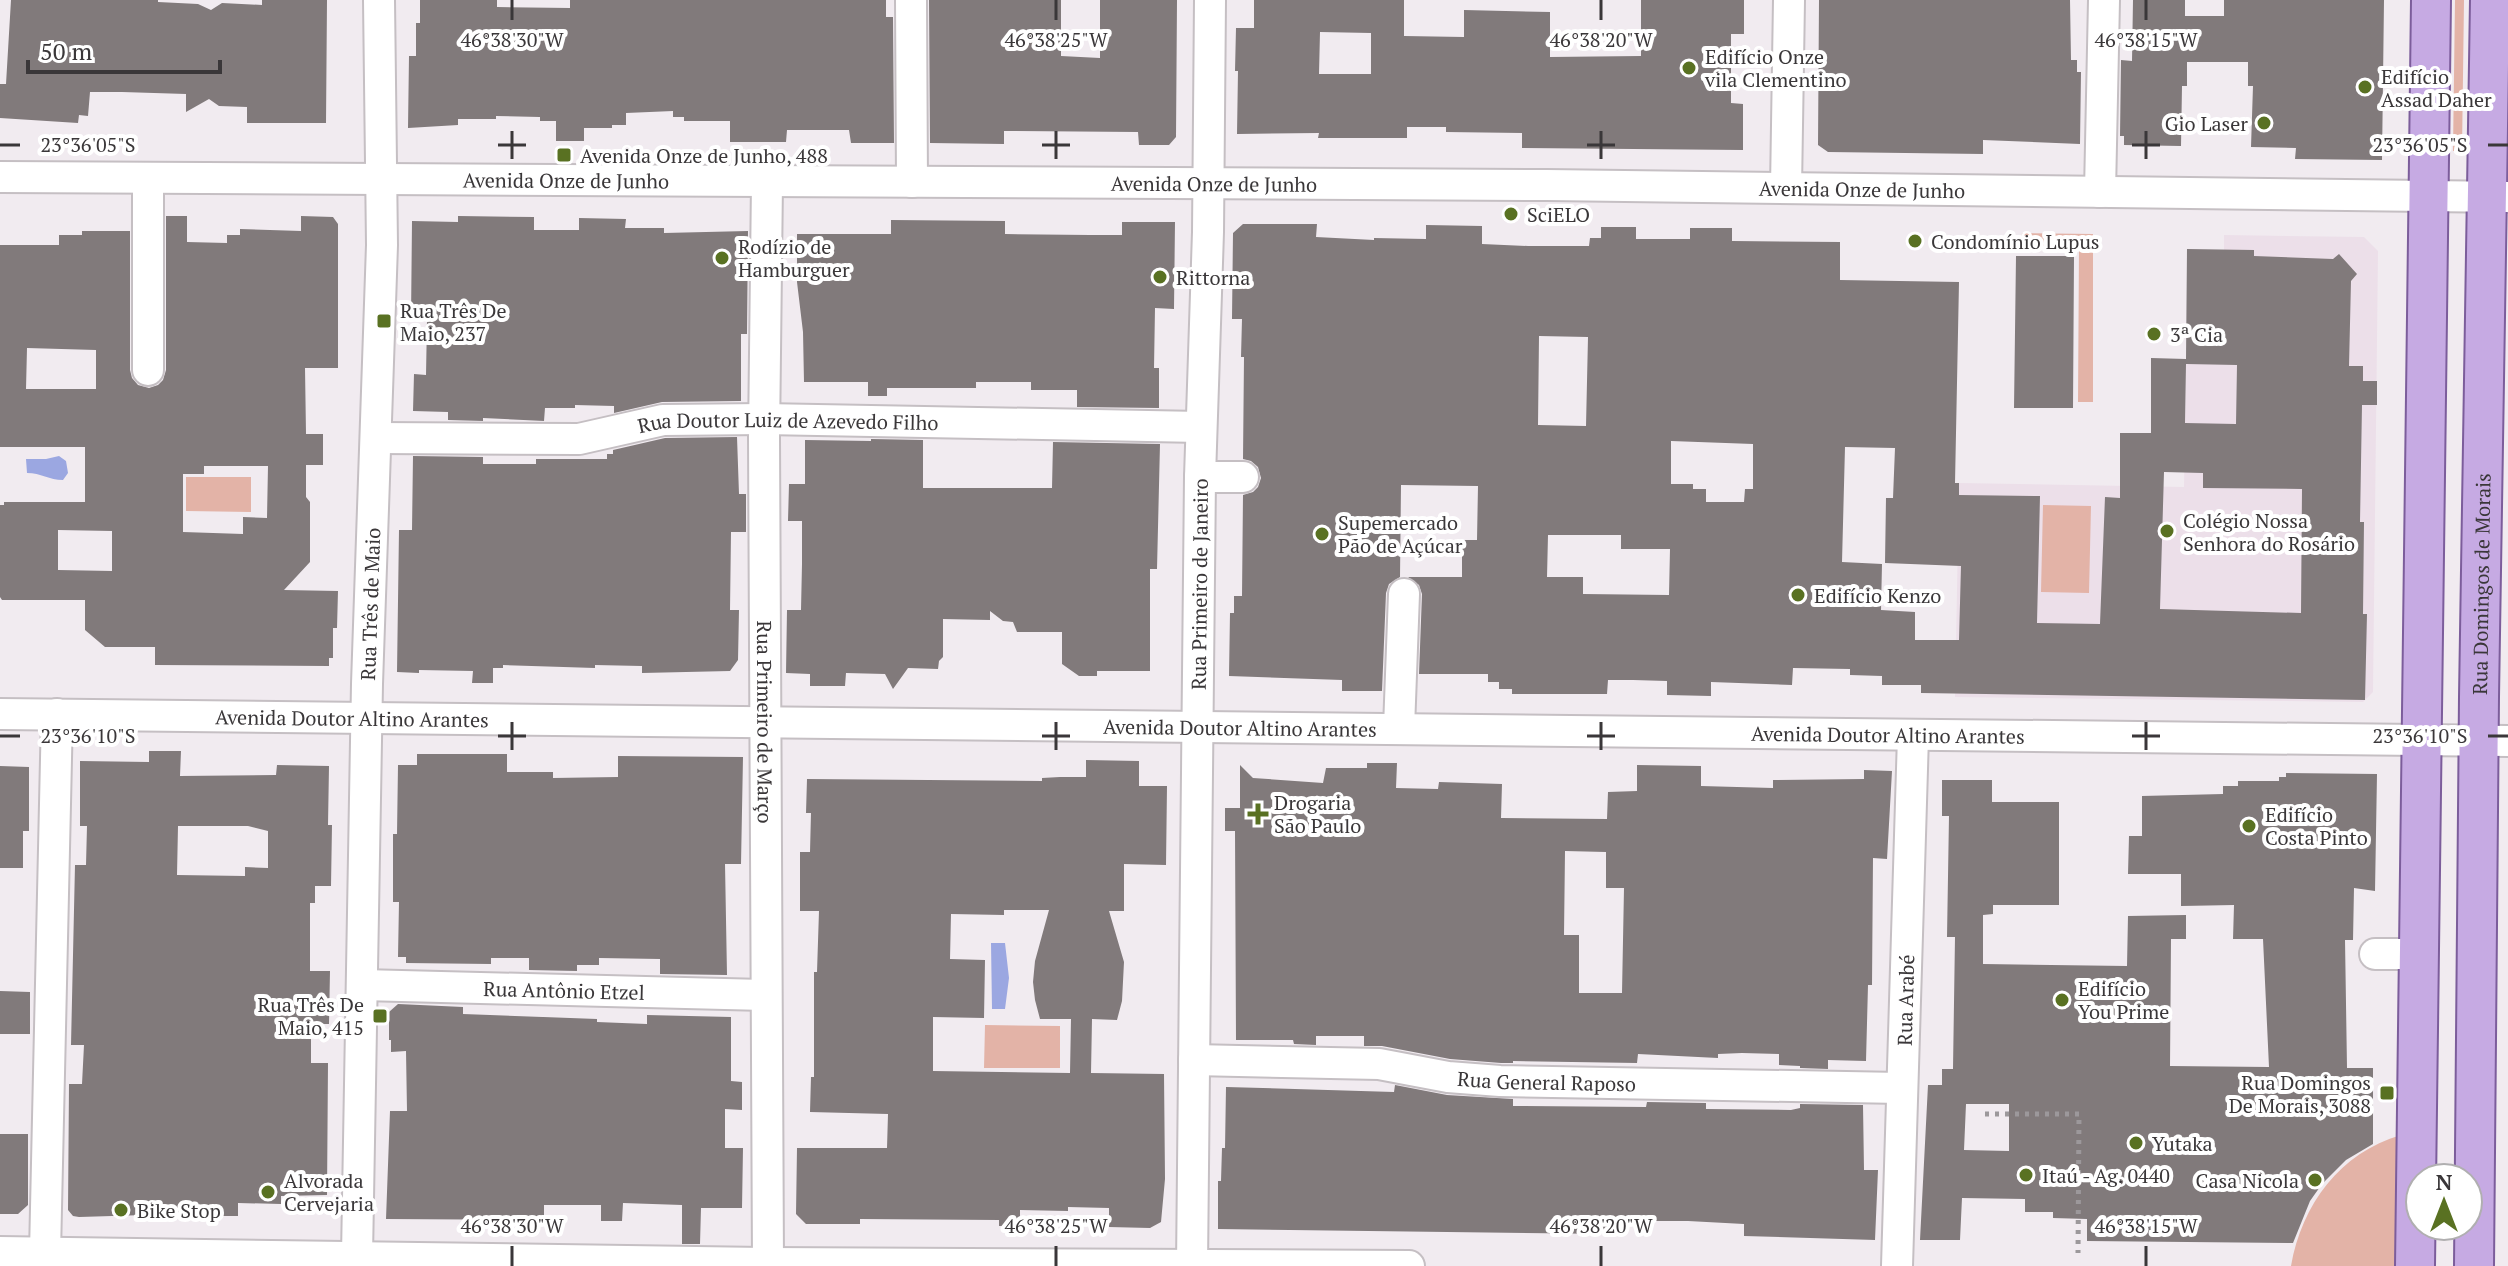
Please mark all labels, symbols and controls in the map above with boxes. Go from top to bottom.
scale bar [28,24,220,74]
text: 46°38'30"W [460,26,564,53]
text: 46°38'25"W [1004,26,1108,53]
text: 46°38'20"W [1549,26,1653,53]
text: 46°38'15"W [2094,26,2198,53]
text: 50 m [40,35,92,67]
place label: Edifício Onze vila Clementino [1704,43,1847,93]
marker: Edifício Onze vila Clementino [1680,59,1698,77]
place label: Edifício Assad Daher [2381,63,2492,113]
marker: Edifício Assad Daher [2356,78,2374,96]
place label: Gio Laser [2165,110,2248,137]
marker: Gio Laser [2255,114,2273,132]
text: 23°36'05"S [40,131,136,158]
text: 23°36'05"S [2372,131,2468,158]
place label: Avenida Onze de Junho, 488 [580,142,828,169]
marker: Avenida Onze de Junho, 488 [555,146,573,164]
street label: Avenida Onze de Junho [463,166,669,194]
street label: Avenida Onze de Junho [1111,169,1317,197]
street label: Avenida Onze de Junho [1759,174,1965,204]
place label: SciELO [1527,201,1590,228]
marker: SciELO [1502,205,1520,223]
place label: Condomínio Lupus [1931,228,2100,255]
marker: Condomínio Lupus [1906,232,1924,250]
place label: Rodízio de Hamburguer [738,233,850,283]
marker: Rodízio de Hamburguer [713,249,731,267]
place label: Rittorna [1176,264,1250,291]
marker: Rittorna [1151,268,1169,286]
place label: Rua Três De Maio, 237 [400,297,506,347]
marker: Rua Três De Maio, 237 [375,312,393,330]
place label: 3ª Cia [2170,321,2223,348]
marker: 3ª Cia [2145,325,2163,343]
street label: Rua Doutor Luiz de Azevedo Filho [635,405,939,439]
street label: Rua Domingos de Morais [2466,473,2496,695]
street label: Rua Primeiro de Janeiro [1184,478,1213,690]
place label: Colégio Nossa Senhora do Rosário [2183,507,2355,557]
place label: Supemercado Pão de Açúcar [1338,509,1463,559]
marker: Colégio Nossa Senhora do Rosário [2158,522,2176,540]
marker: Supemercado Pão de Açúcar [1313,525,1331,543]
street label: Rua Três de Maio [354,527,386,681]
place label: Edifício Kenzo [1814,582,1941,609]
marker: Edifício Kenzo [1789,586,1807,604]
street label: Rua Primeiro de Março [751,620,779,824]
street label: Avenida Doutor Altino Arantes [215,703,489,733]
street label: Avenida Doutor Altino Arantes [1103,712,1377,742]
street label: Avenida Doutor Altino Arantes [1751,719,2025,749]
text: 23°36'10"S [40,722,136,749]
text: 23°36'10"S [2372,722,2468,749]
place label: Drogaria São Paulo [1274,789,1361,839]
place label: Edifício Costa Pinto [2265,801,2368,851]
marker: Drogaria São Paulo [1249,805,1267,823]
marker: Edifício Costa Pinto [2240,817,2258,835]
street label: Rua Arabé [1890,954,1920,1046]
street label: Rua Antônio Etzel [483,975,645,1005]
place label: Edifício You Prime [2078,975,2169,1025]
place label: Rua Três De Maio, 415 [258,991,364,1041]
marker: Edifício You Prime [2053,991,2071,1009]
marker: Rua Três De Maio, 415 [371,1007,389,1025]
street label: Rua General Raposo [1456,1064,1636,1097]
place label: Rua Domingos De Morais, 3088 [2229,1069,2371,1119]
marker: Rua Domingos De Morais, 3088 [2378,1084,2396,1102]
place label: Yutaka [2152,1130,2213,1157]
marker: Yutaka [2127,1134,2145,1152]
place label: Itaú - Ag. 0440 [2042,1162,2170,1189]
north arrow [2404,1162,2484,1242]
marker: Itaú - Ag. 0440 [2017,1166,2035,1184]
place label: Alvorada Cervejaria [284,1167,374,1217]
place label: Casa Nicola [2196,1167,2299,1194]
text: N [2436,1167,2453,1196]
marker: Casa Nicola [2306,1171,2324,1189]
marker: Alvorada Cervejaria [259,1183,277,1201]
place label: Bike Stop [137,1197,221,1224]
marker: Bike Stop [112,1201,130,1219]
text: 46°38'30"W [460,1212,564,1239]
text: 46°38'25"W [1004,1212,1108,1239]
text: 46°38'20"W [1549,1212,1653,1239]
text: 46°38'15"W [2094,1212,2198,1239]

